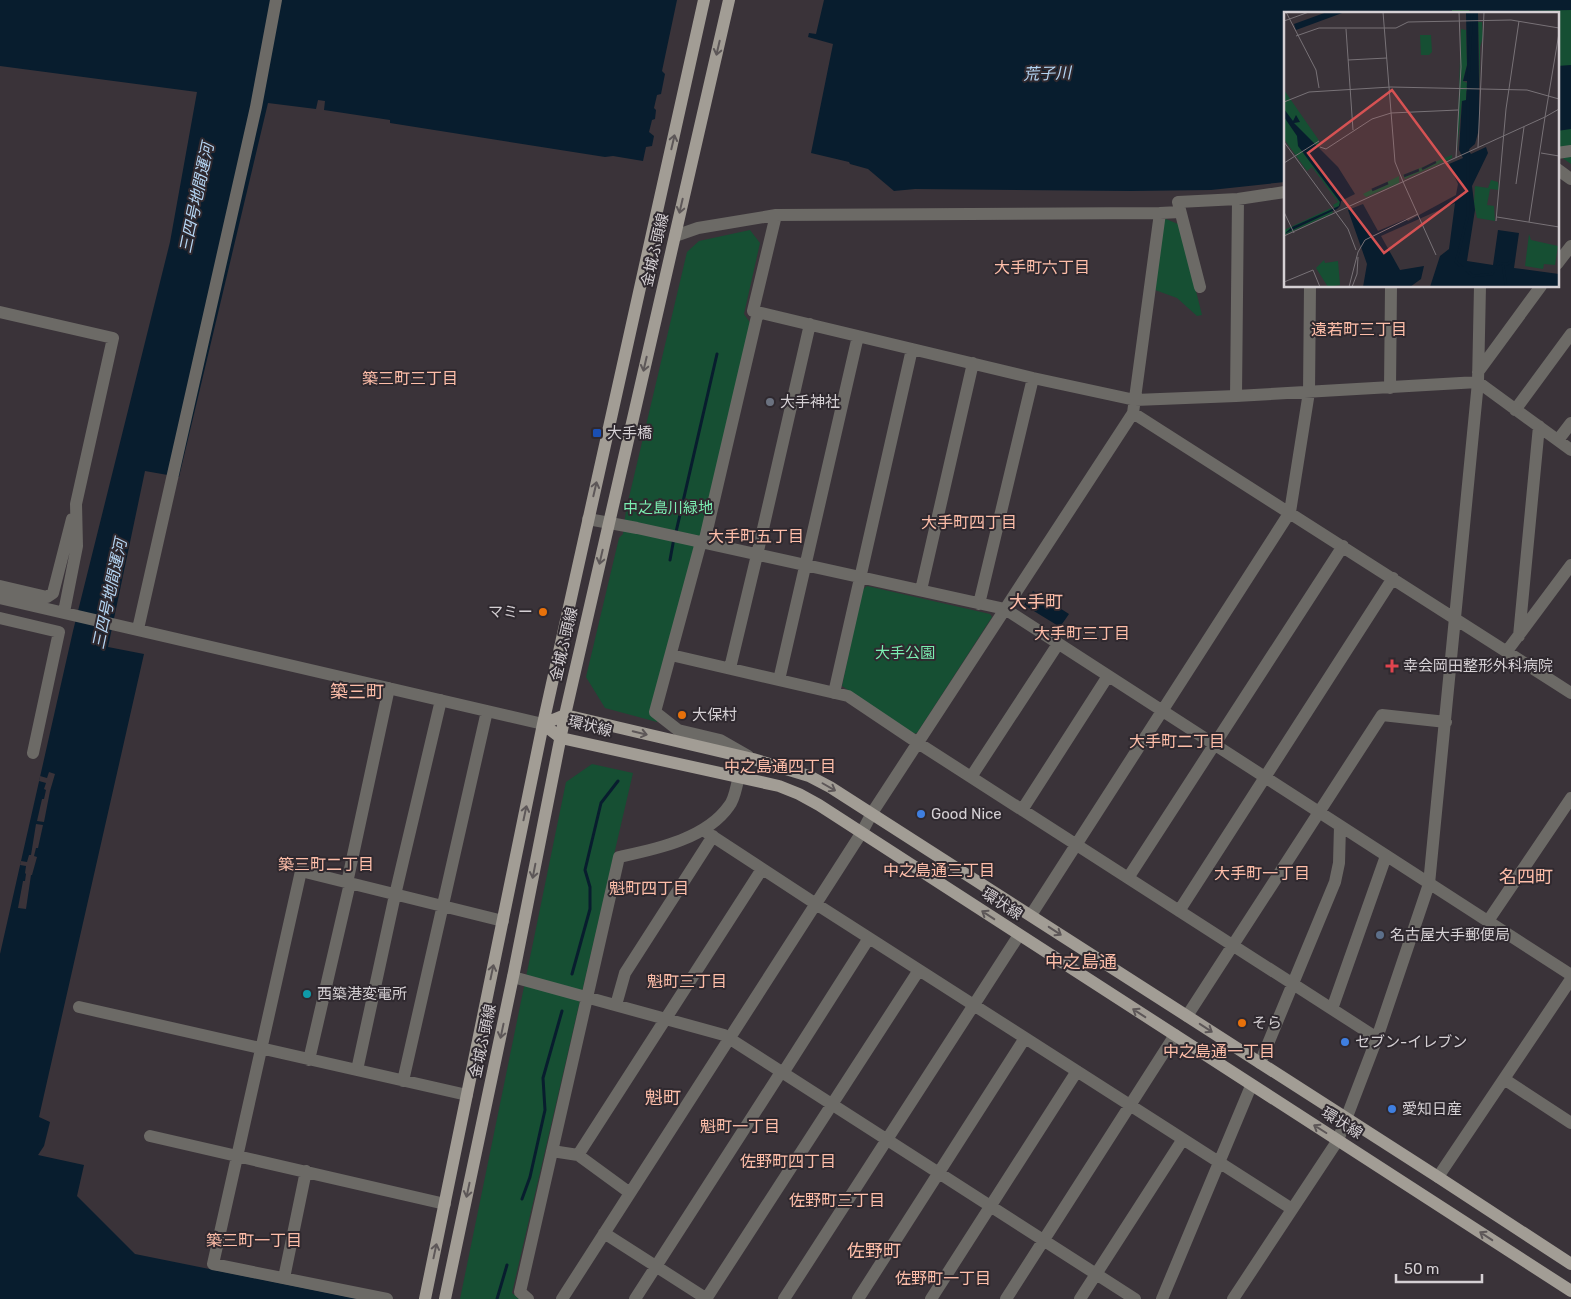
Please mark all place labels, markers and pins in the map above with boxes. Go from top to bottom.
place label: 大手神社 [780,393,840,411]
marker: 大手神社 [764,396,776,408]
place label: 大手橋 [607,424,652,442]
marker: 大手橋 [591,427,603,439]
place label: マミー [488,603,533,621]
marker: マミー [537,606,549,618]
place label: 幸会岡田整形外科病院 [1403,657,1553,675]
marker: 幸会岡田整形外科病院 [1385,659,1399,673]
place label: 大保村 [692,706,737,724]
marker: 大保村 [676,709,688,721]
place label: Good Nice [931,805,1002,823]
marker: Good Nice [915,808,927,820]
place label: 名古屋大手郵便局 [1390,926,1510,944]
marker: 名古屋大手郵便局 [1374,929,1386,941]
place label: 西築港変電所 [317,985,407,1003]
marker: 西築港変電所 [301,988,313,1000]
place label: そら [1252,1014,1282,1032]
marker: そら [1236,1017,1248,1029]
place label: セブン-イレブン [1355,1033,1467,1051]
marker: セブン-イレブン [1339,1036,1351,1048]
place label: 愛知日産 [1402,1100,1462,1118]
marker: 愛知日産 [1386,1103,1398,1115]

